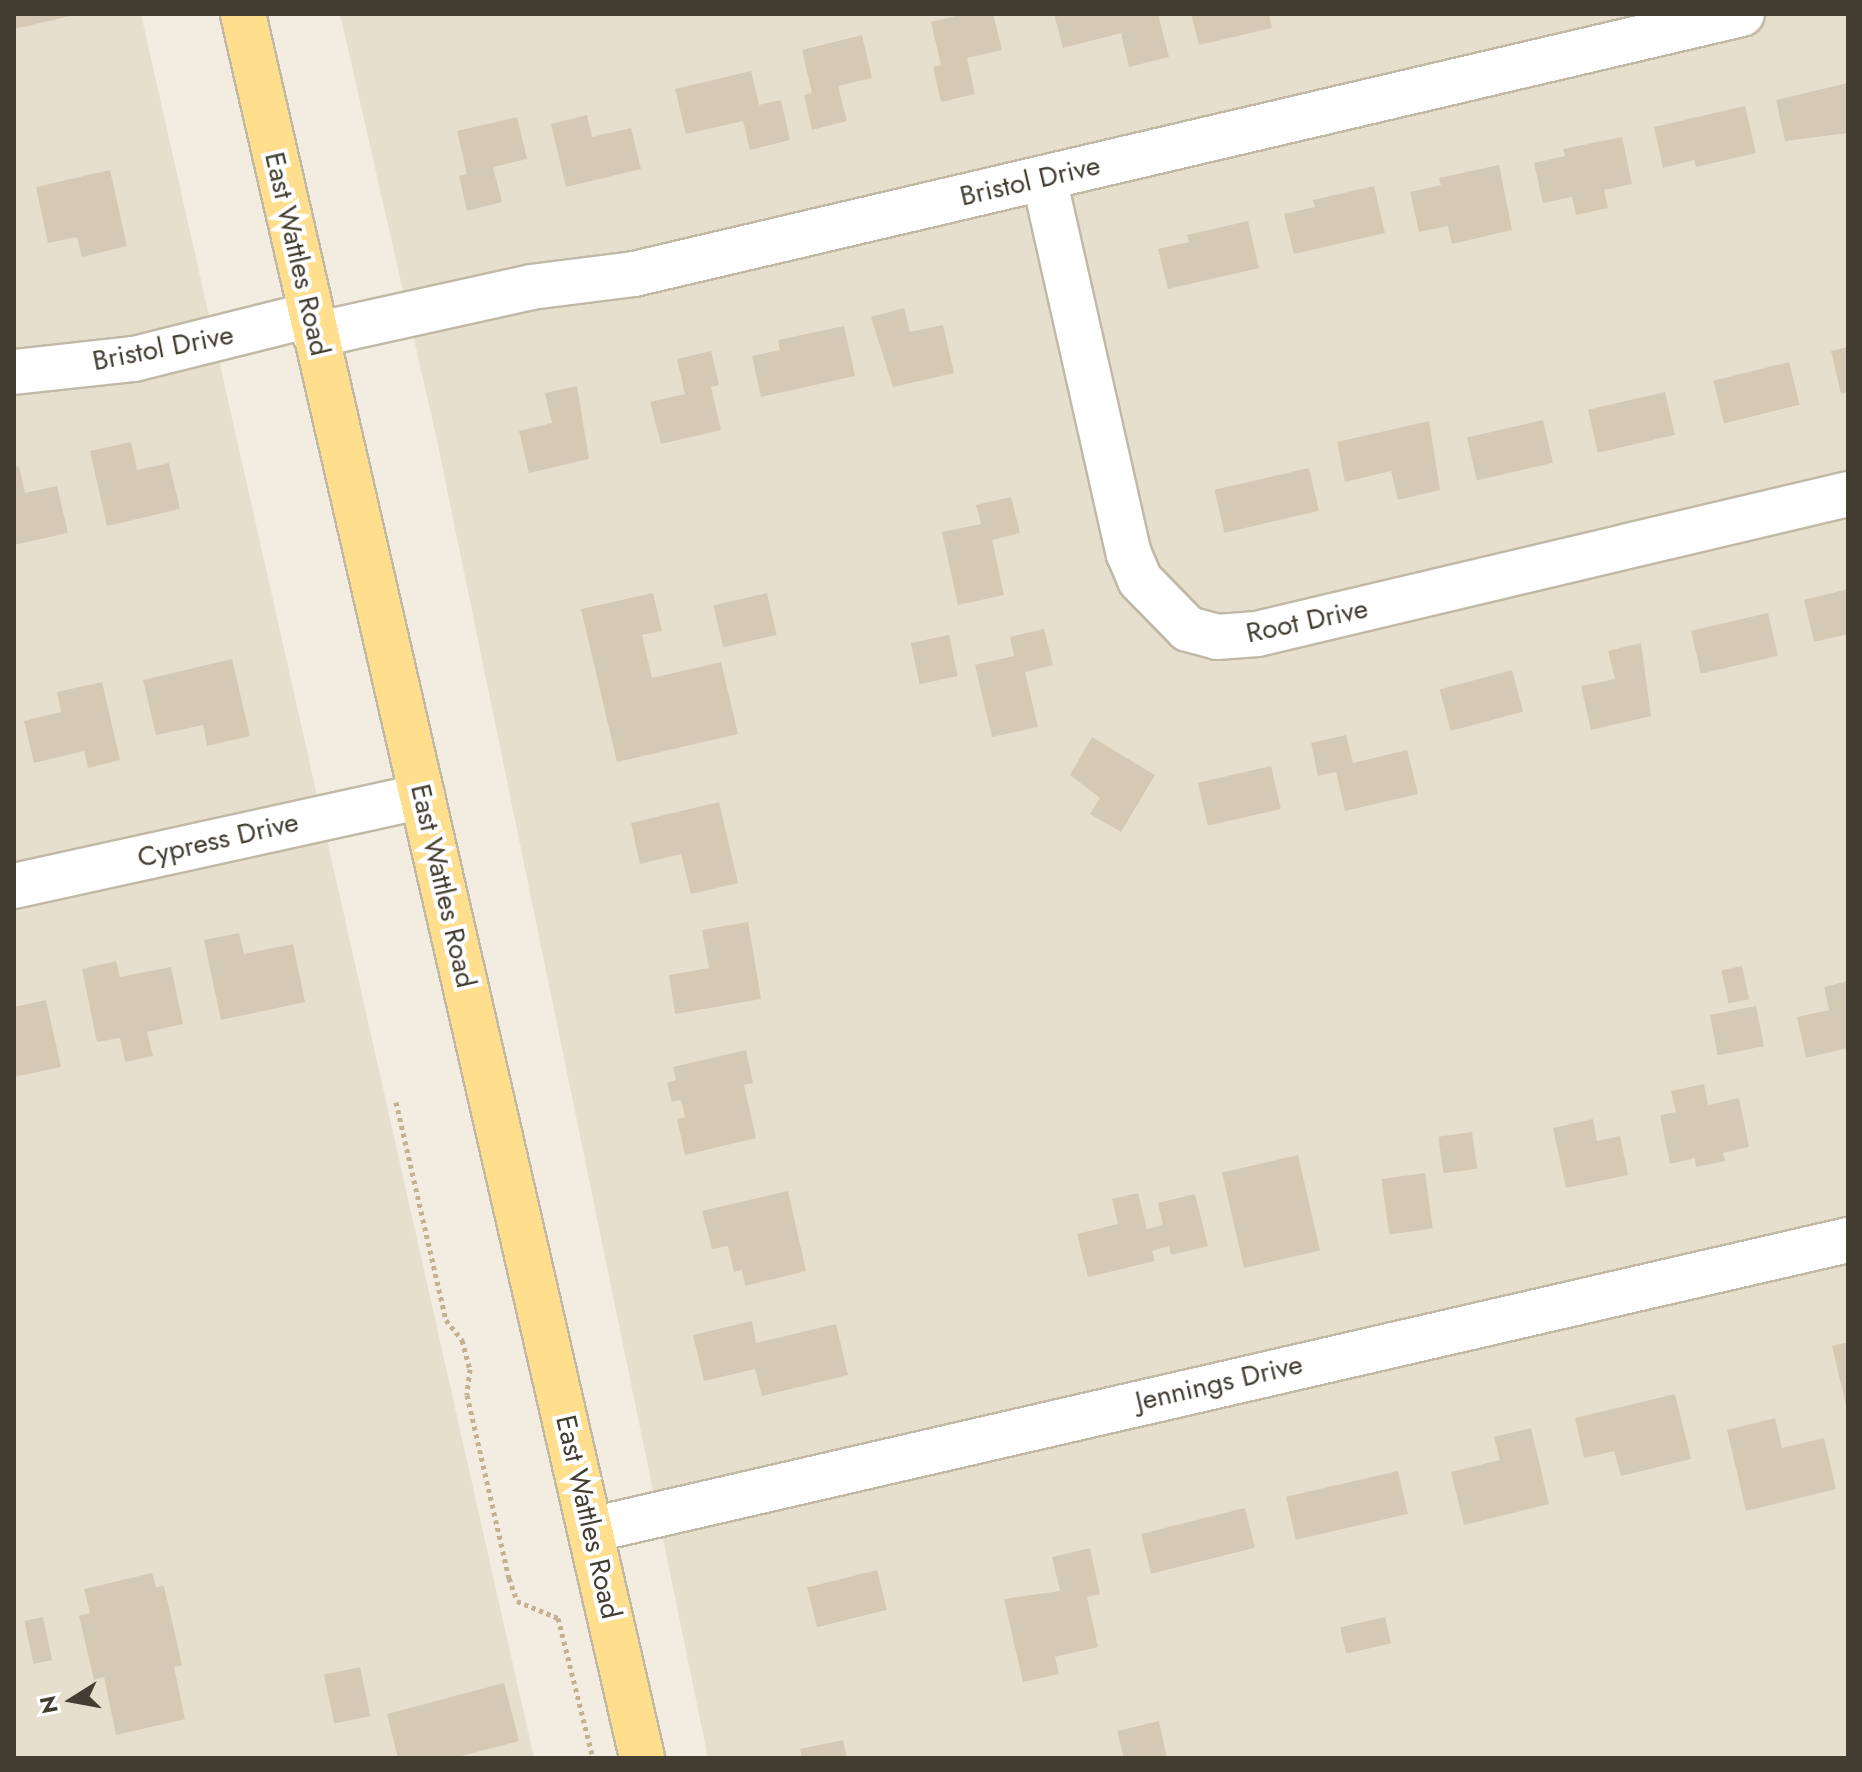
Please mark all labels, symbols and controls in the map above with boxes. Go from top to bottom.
street label: East Wattles Road [257,149,337,359]
street label: Bristol Drive [957,149,1103,213]
street label: Bristol Drive [90,318,236,378]
street label: Root Drive [1243,592,1371,650]
street label: East Wattles Road [403,781,483,991]
street label: Cypress Drive [134,805,302,875]
street label: Jennings Drive [1132,1347,1306,1419]
street label: East Wattles Road [548,1412,628,1622]
north arrow [32,1660,112,1740]
text: N [31,1693,66,1716]

